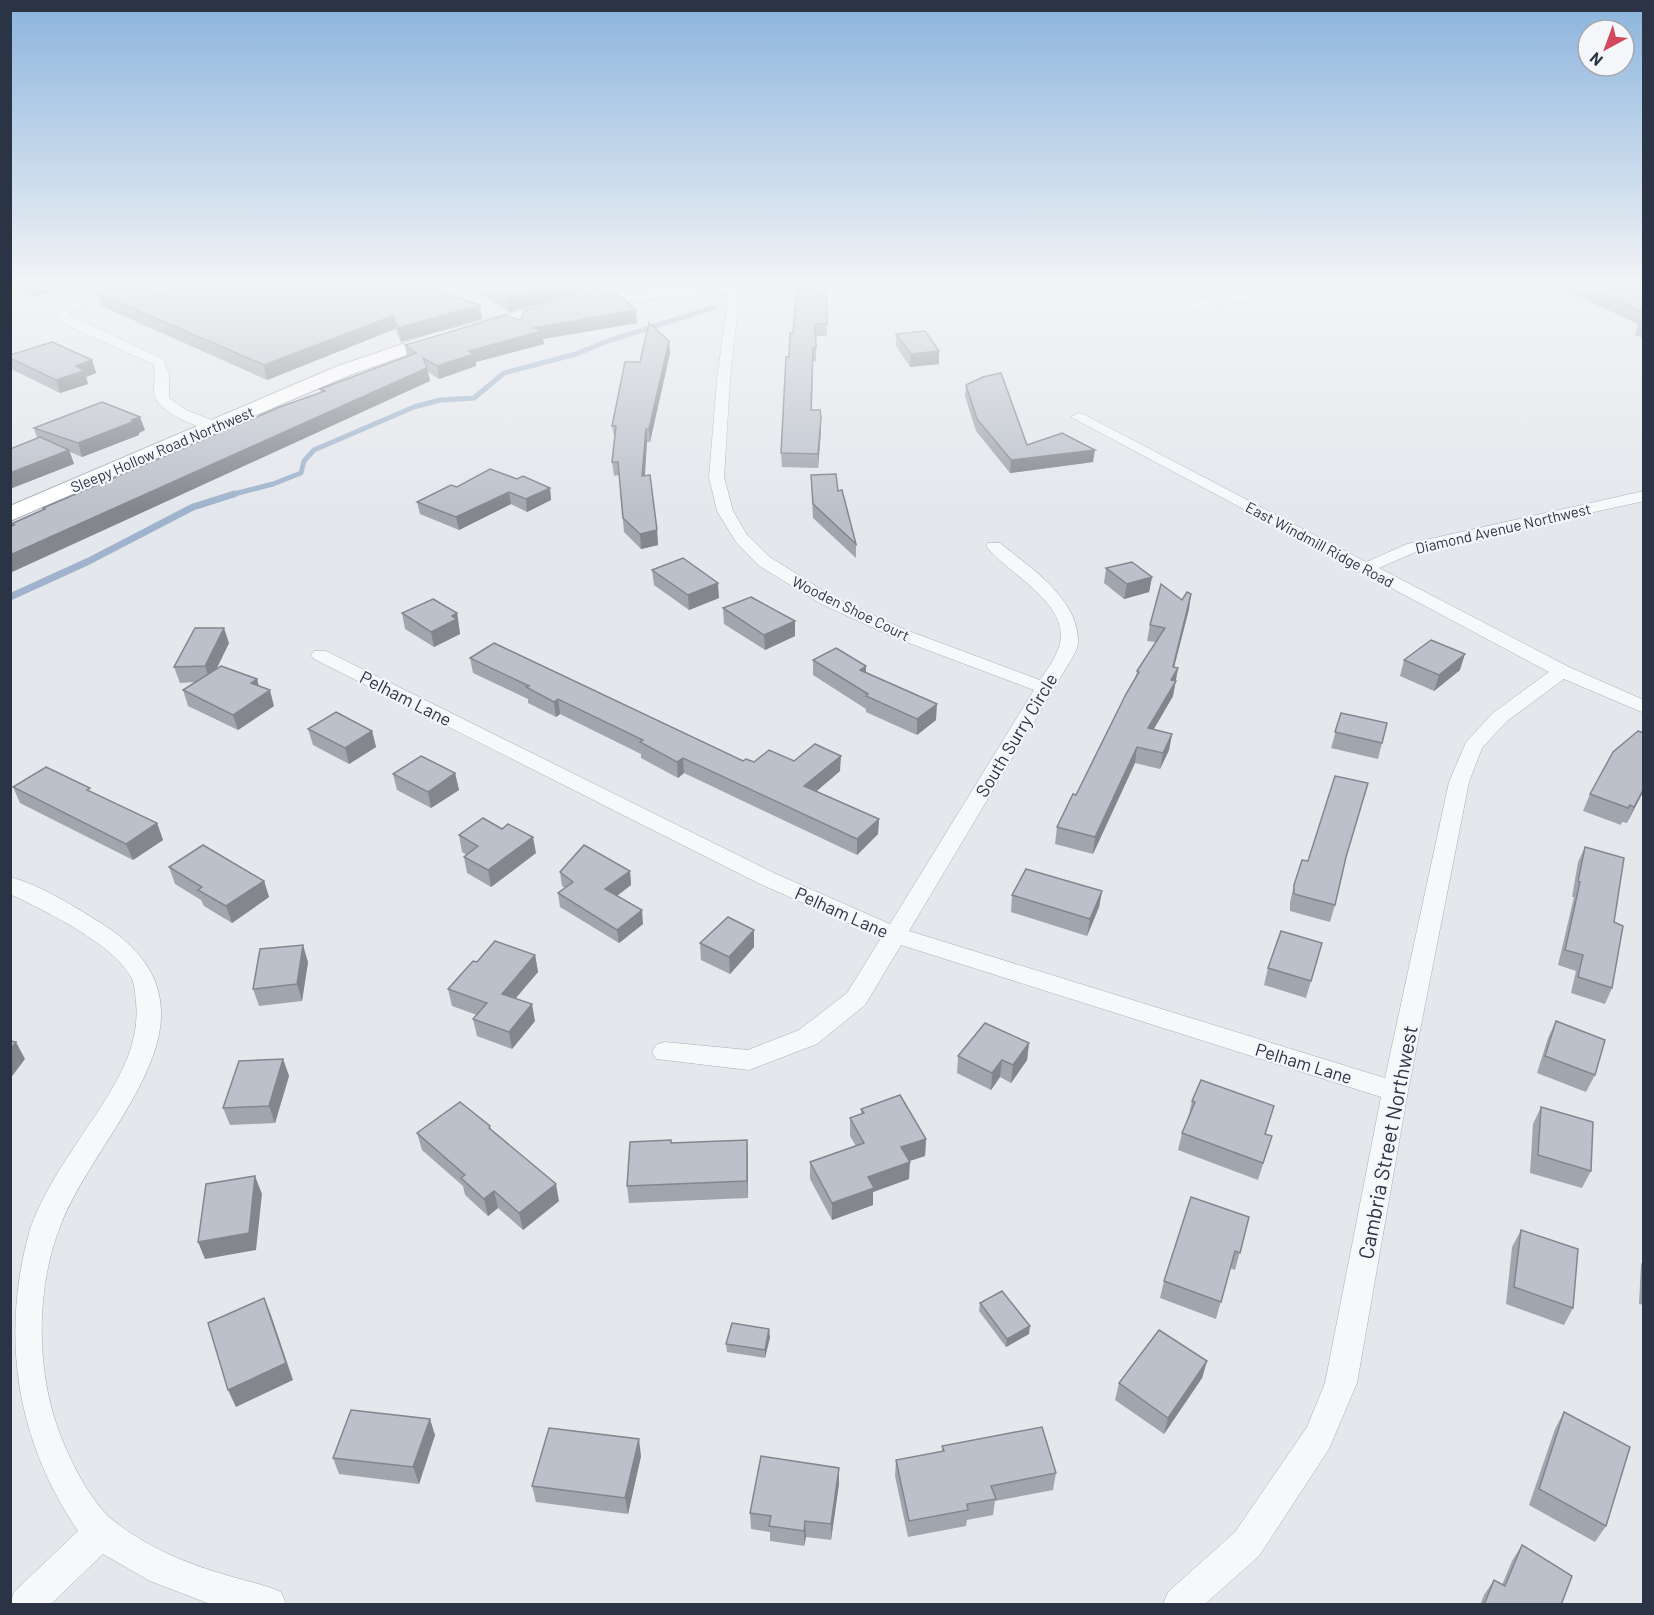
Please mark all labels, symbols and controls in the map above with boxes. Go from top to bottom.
north arrow [1576,18,1636,78]
text: N [1586,49,1606,70]
street label: Sleepy Hollow Road Northwest [68,402,256,496]
street label: East Windmill Ridge Road [1243,497,1397,591]
street label: Diamond Avenue Northwest [1413,499,1593,557]
street label: Wooden Shoe Court [789,572,913,644]
street label: Pelham Lane [356,665,456,731]
street label: South Surry Circle [970,669,1062,801]
street label: Pelham Lane [792,882,892,942]
street label: Cambria Street Northwest [1352,1023,1422,1261]
street label: Pelham Lane [1253,1038,1355,1088]

